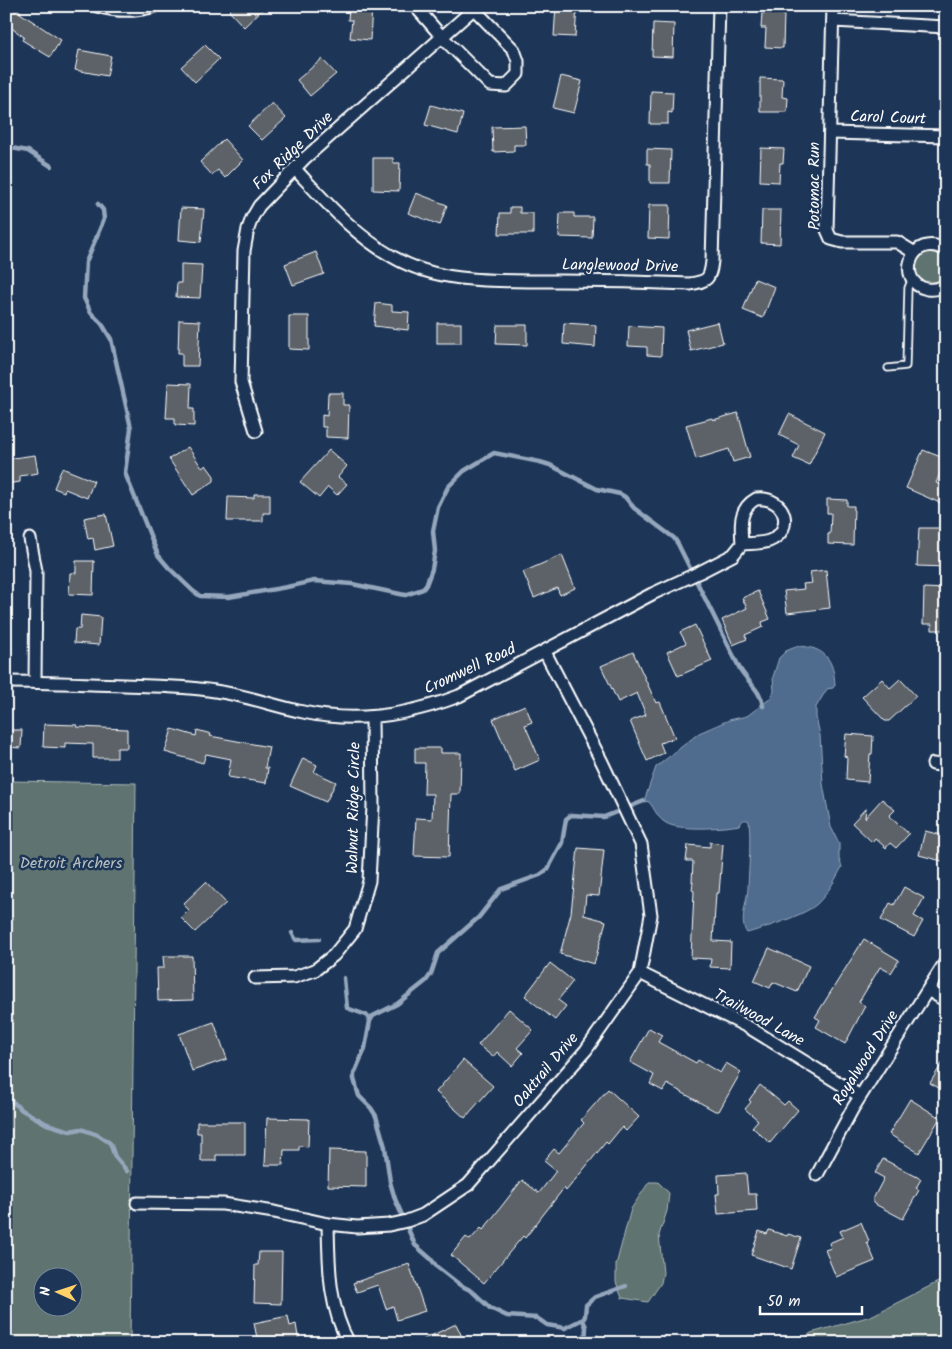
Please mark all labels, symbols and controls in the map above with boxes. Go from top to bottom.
street label: Carol Court [850,104,927,132]
street label: Fox Ridge Drive [247,106,339,196]
street label: Potomac Run [802,142,827,230]
street label: Langlewood Drive [562,252,678,280]
street label: Cromwell Road [420,636,521,701]
street label: Walnut Ridge Circle [340,742,368,874]
park label: Detroit Archers [20,851,123,876]
street label: Trailwood Lane [709,983,809,1053]
street label: Royalwood Drive [827,1005,905,1111]
street label: Oaktrail Drive [507,1027,585,1113]
north arrow [32,1266,82,1316]
scale bar [760,1284,862,1316]
text: N [35,1286,57,1296]
text: 50 m [767,1290,801,1314]

